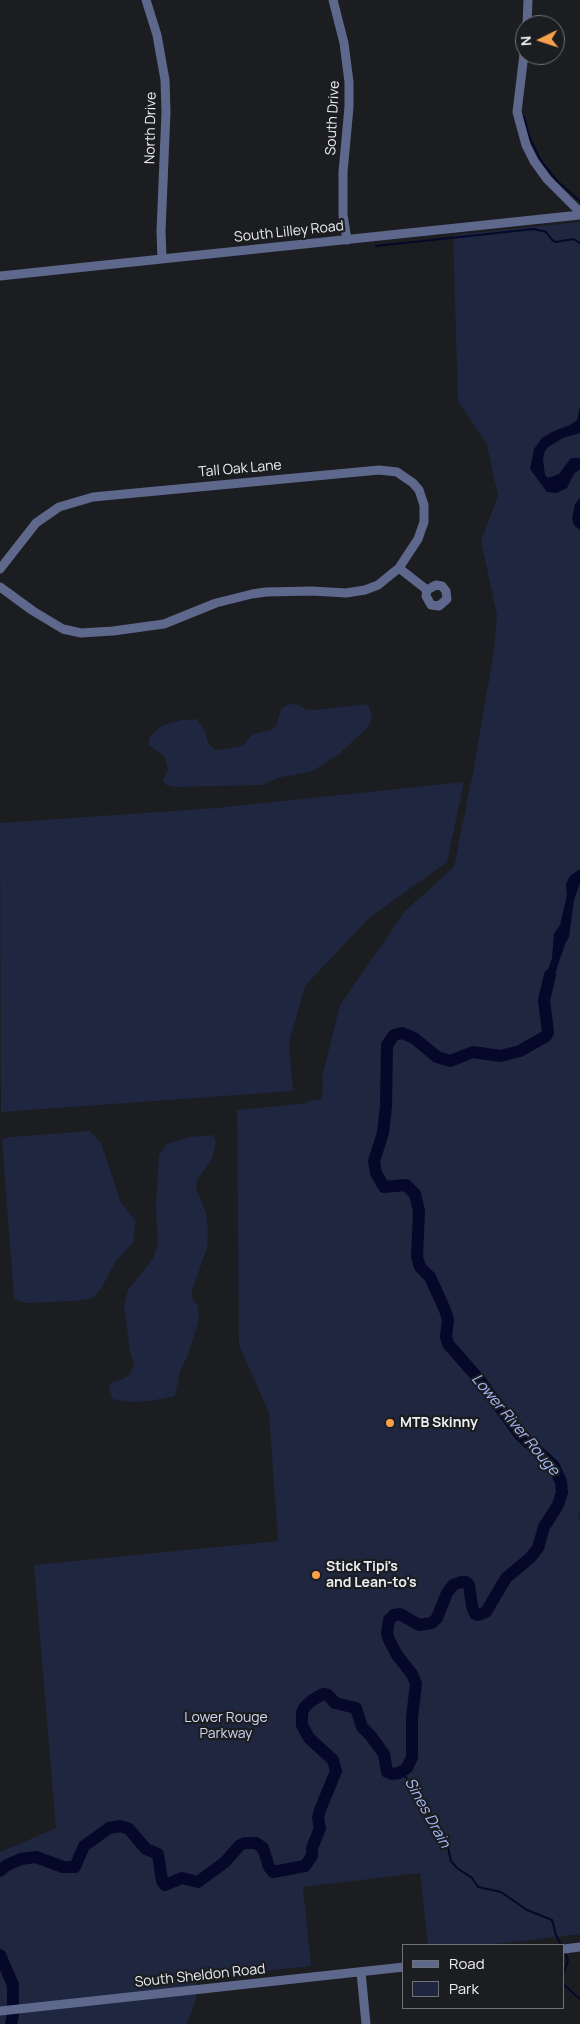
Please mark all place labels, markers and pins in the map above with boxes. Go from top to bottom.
place label: MTB Skinny [400,1415,478,1431]
marker: MTB Skinny [384,1417,396,1429]
place label: Stick Tipi's and Lean-to's [326,1559,417,1591]
marker: Stick Tipi's and Lean-to's [310,1569,322,1581]

